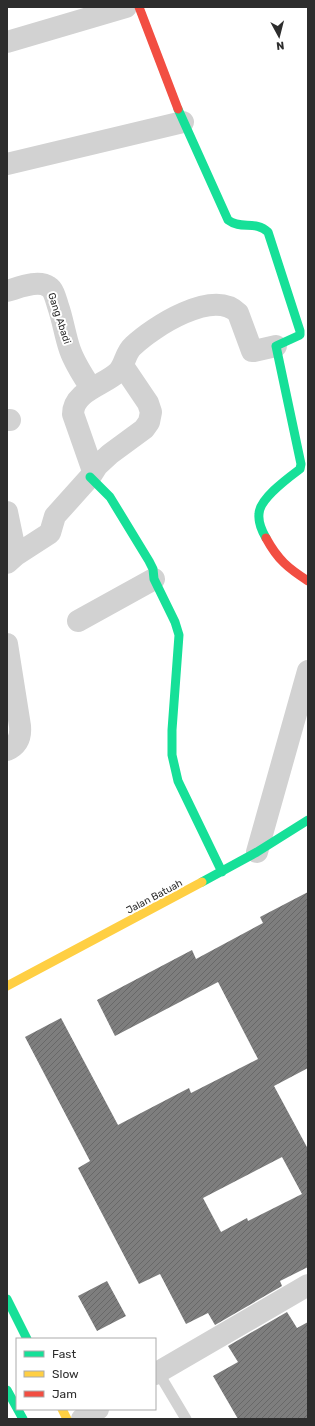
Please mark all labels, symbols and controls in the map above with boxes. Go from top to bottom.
north arrow [259,16,299,56]
text: N [275,38,285,52]
street label: Gang Abadi [45,291,73,345]
street label: Jalan Batuah [124,877,185,917]
legend [16,1338,156,1410]
text: Fast [52,1347,76,1361]
text: Slow [52,1367,79,1381]
text: Jam [52,1387,77,1401]

